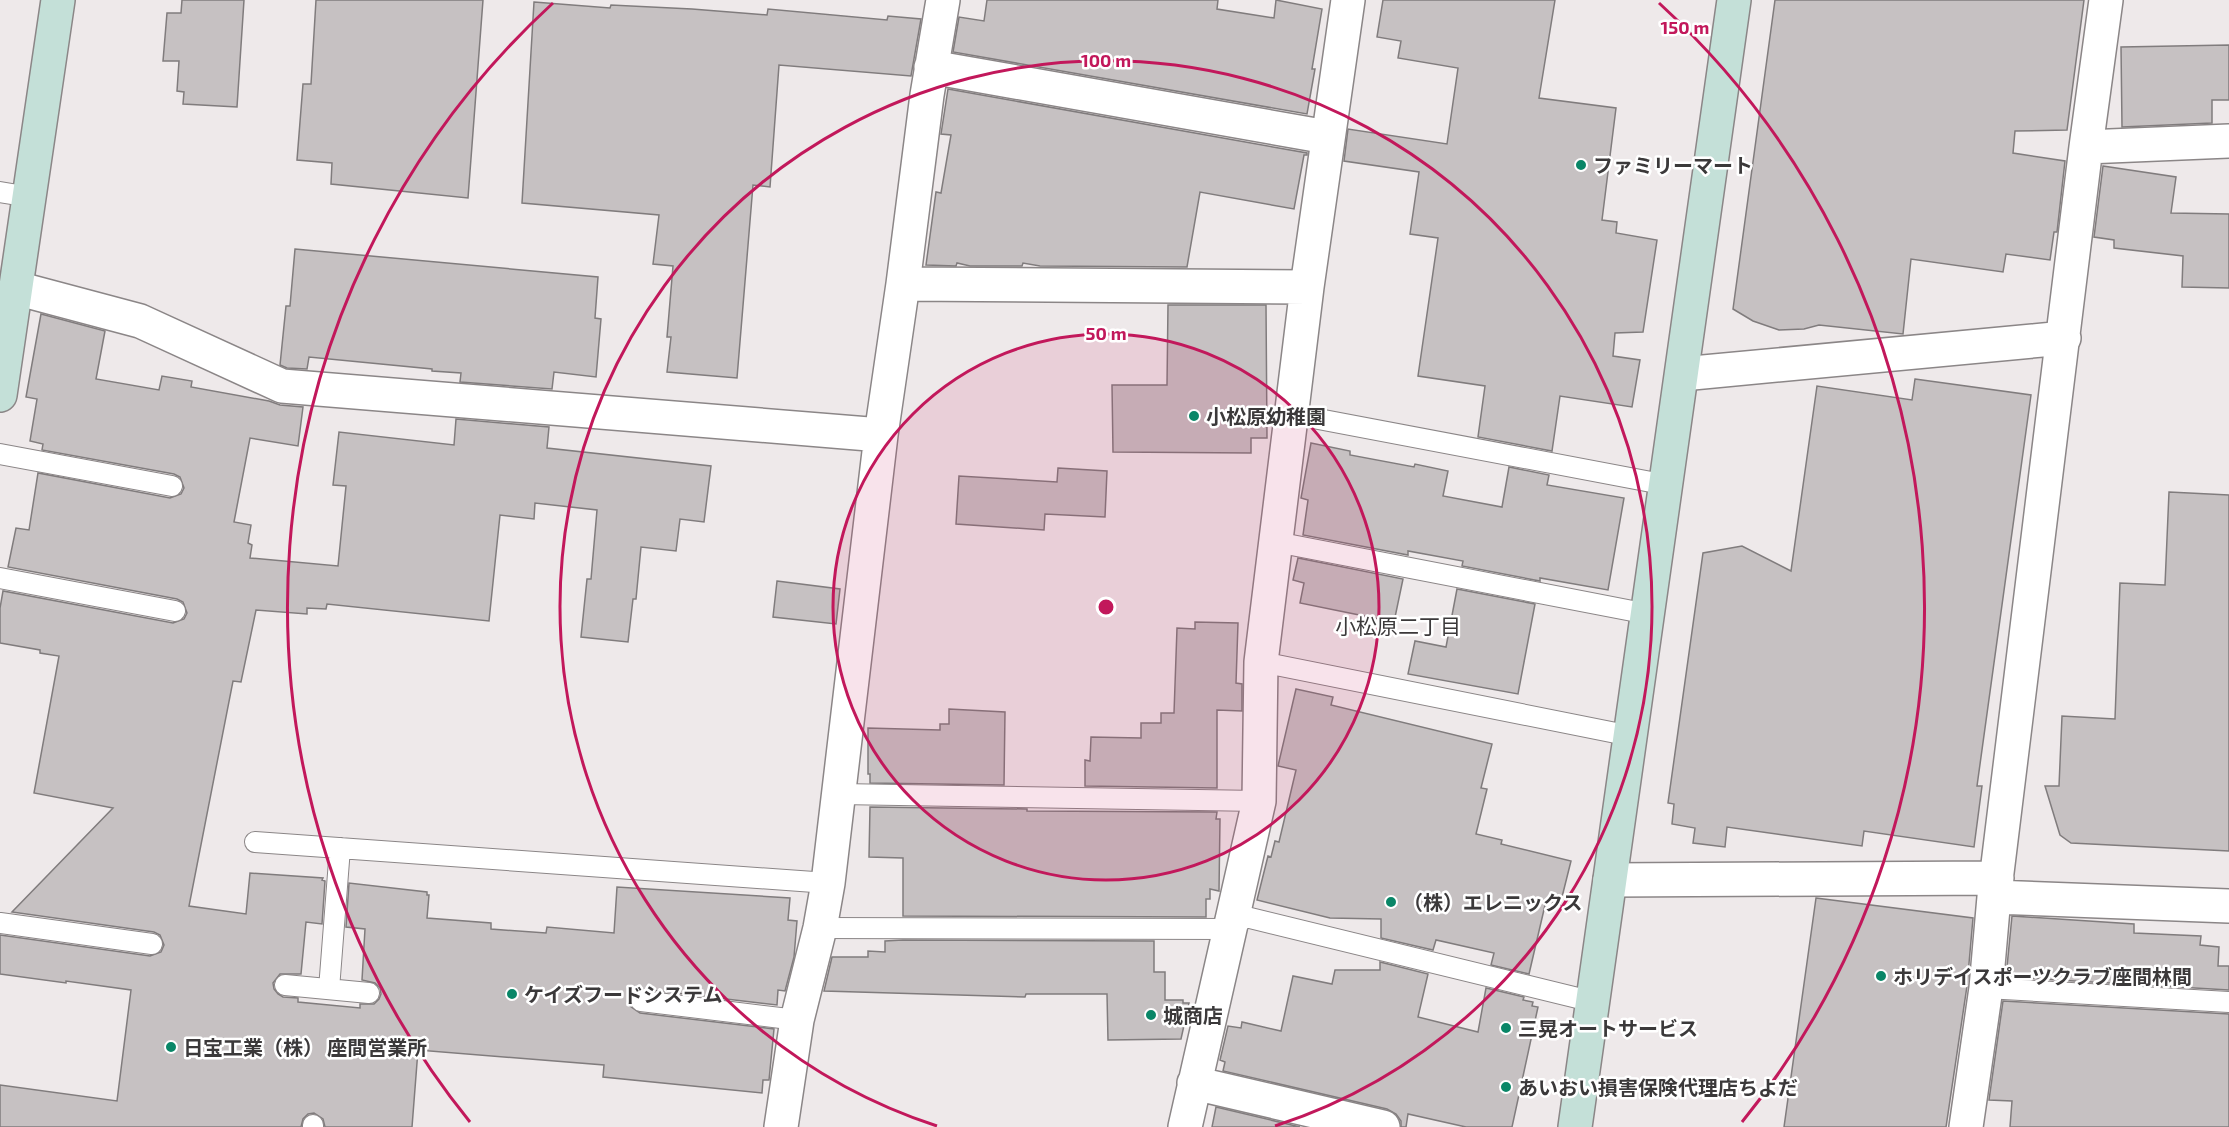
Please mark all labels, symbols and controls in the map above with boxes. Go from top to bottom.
text: 150 m [1661,16,1709,38]
text: 100 m [1081,49,1131,71]
place label: ファミリーマート [1593,153,1753,177]
marker: ファミリーマート [1574,158,1588,172]
text: 50 m [1085,322,1127,344]
place label: 小松原幼稚園 [1206,404,1326,428]
marker: 小松原幼稚園 [1187,409,1201,423]
centre of rings [1096,597,1116,617]
district label: 小松原二丁目 [1335,613,1461,638]
place label: （株）エレニックス [1403,890,1582,914]
marker: （株）エレニックス [1384,895,1398,909]
place label: ホリデイスポーツクラブ座間林間 [1893,964,2192,988]
marker: ホリデイスポーツクラブ座間林間 [1874,969,1888,983]
place label: ケイズフードシステム [524,982,722,1006]
marker: ケイズフードシステム [505,987,519,1001]
place label: 城商店 [1163,1003,1223,1027]
marker: 城商店 [1144,1008,1158,1022]
place label: 三晃オートサービス [1518,1016,1698,1040]
marker: 三晃オートサービス [1499,1021,1513,1035]
place label: 日宝工業（株） 座間営業所 [183,1035,427,1059]
marker: 日宝工業（株） 座間営業所 [164,1040,178,1054]
place label: あいおい損害保険代理店ちよだ [1518,1075,1798,1099]
marker: あいおい損害保険代理店ちよだ [1499,1080,1513,1094]

